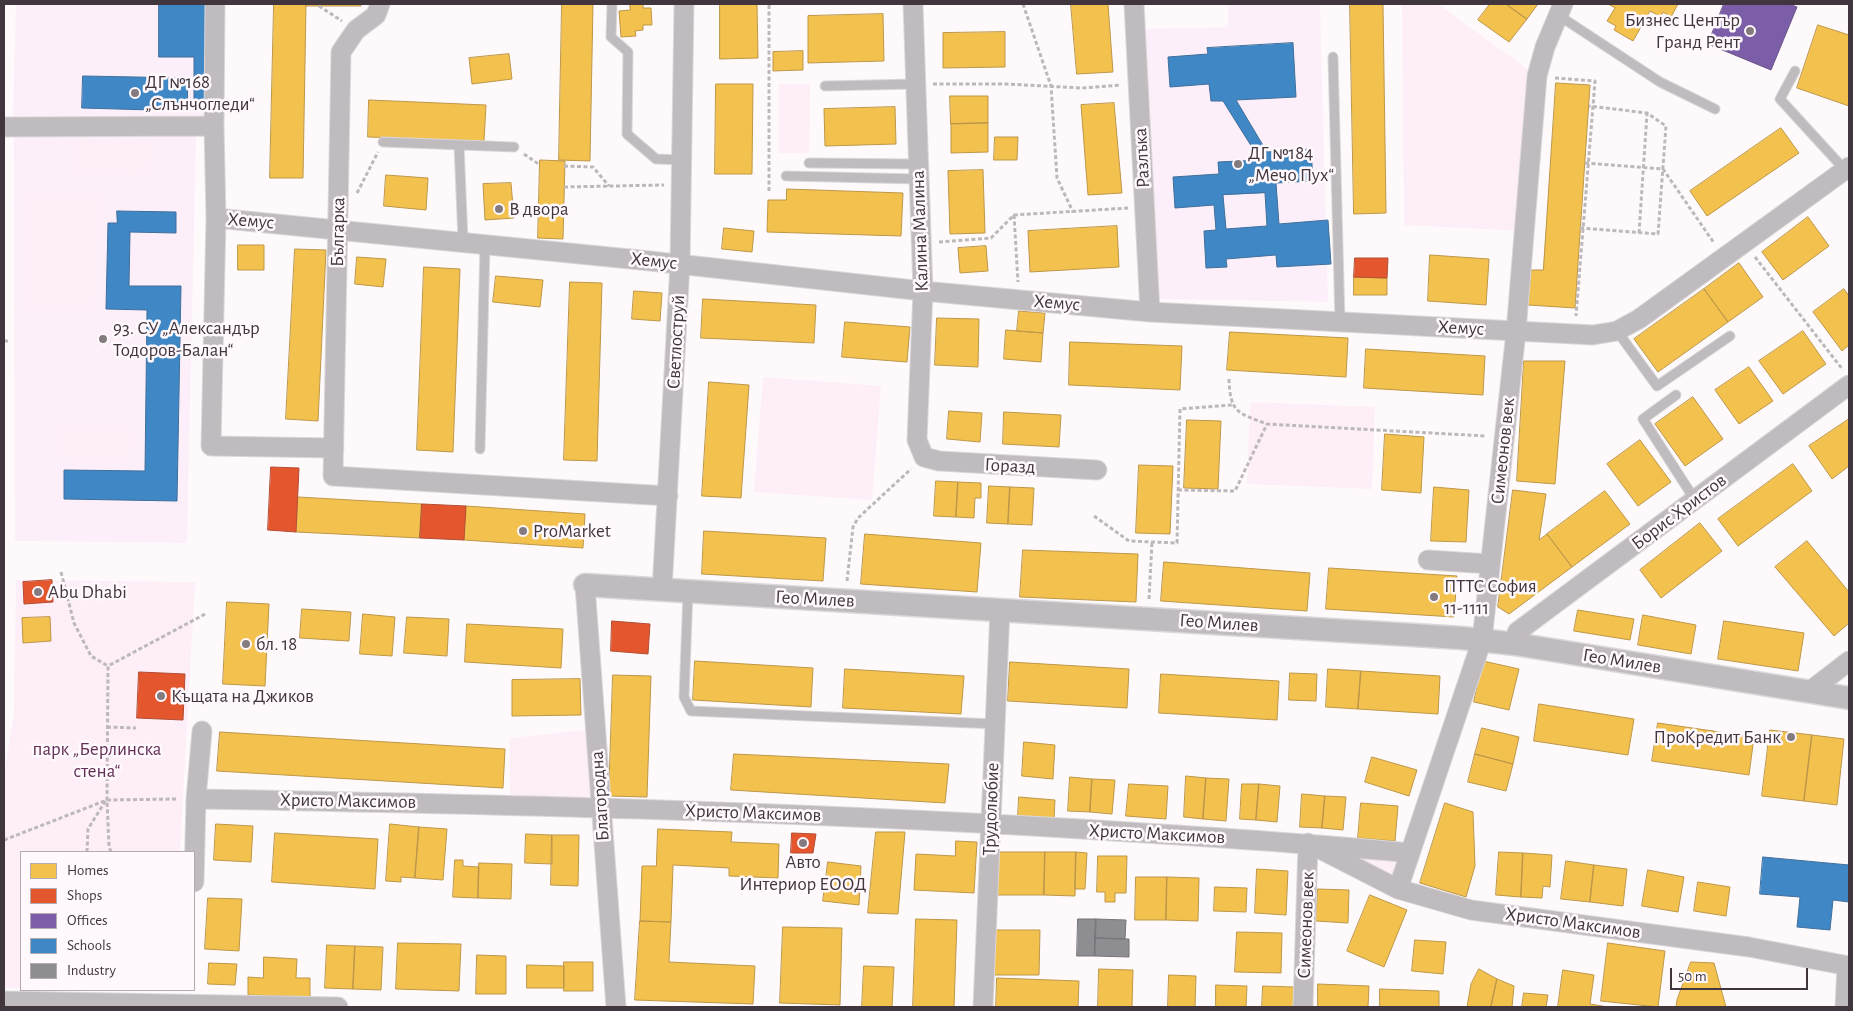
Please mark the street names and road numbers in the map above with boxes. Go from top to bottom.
street label: Разлъка [1129,127,1155,189]
street label: Калина Малина [906,170,934,292]
street label: Българка [326,197,350,267]
street label: Хемус [227,208,275,234]
street label: Хемус [630,247,678,275]
street label: Хемус [1033,290,1081,316]
street label: Светлоструй [662,294,690,390]
street label: Хемус [1437,315,1485,341]
street label: Симеонов век [1486,397,1520,505]
street label: Горазд [984,453,1036,479]
street label: Борис Христов [1627,469,1731,555]
street label: Гео Милев [775,586,855,612]
street label: Гео Милев [1179,609,1259,637]
street label: Гео Милев [1581,644,1663,678]
street label: Благородна [585,750,615,842]
street label: Трудолюбие [978,762,1004,856]
street label: Христо Максимов [280,788,416,814]
street label: Христо Максимов [684,799,822,827]
street label: Христо Максимов [1088,819,1226,849]
street label: Симеонов век [1293,871,1319,979]
street label: Христо Максимов [1504,902,1642,944]

